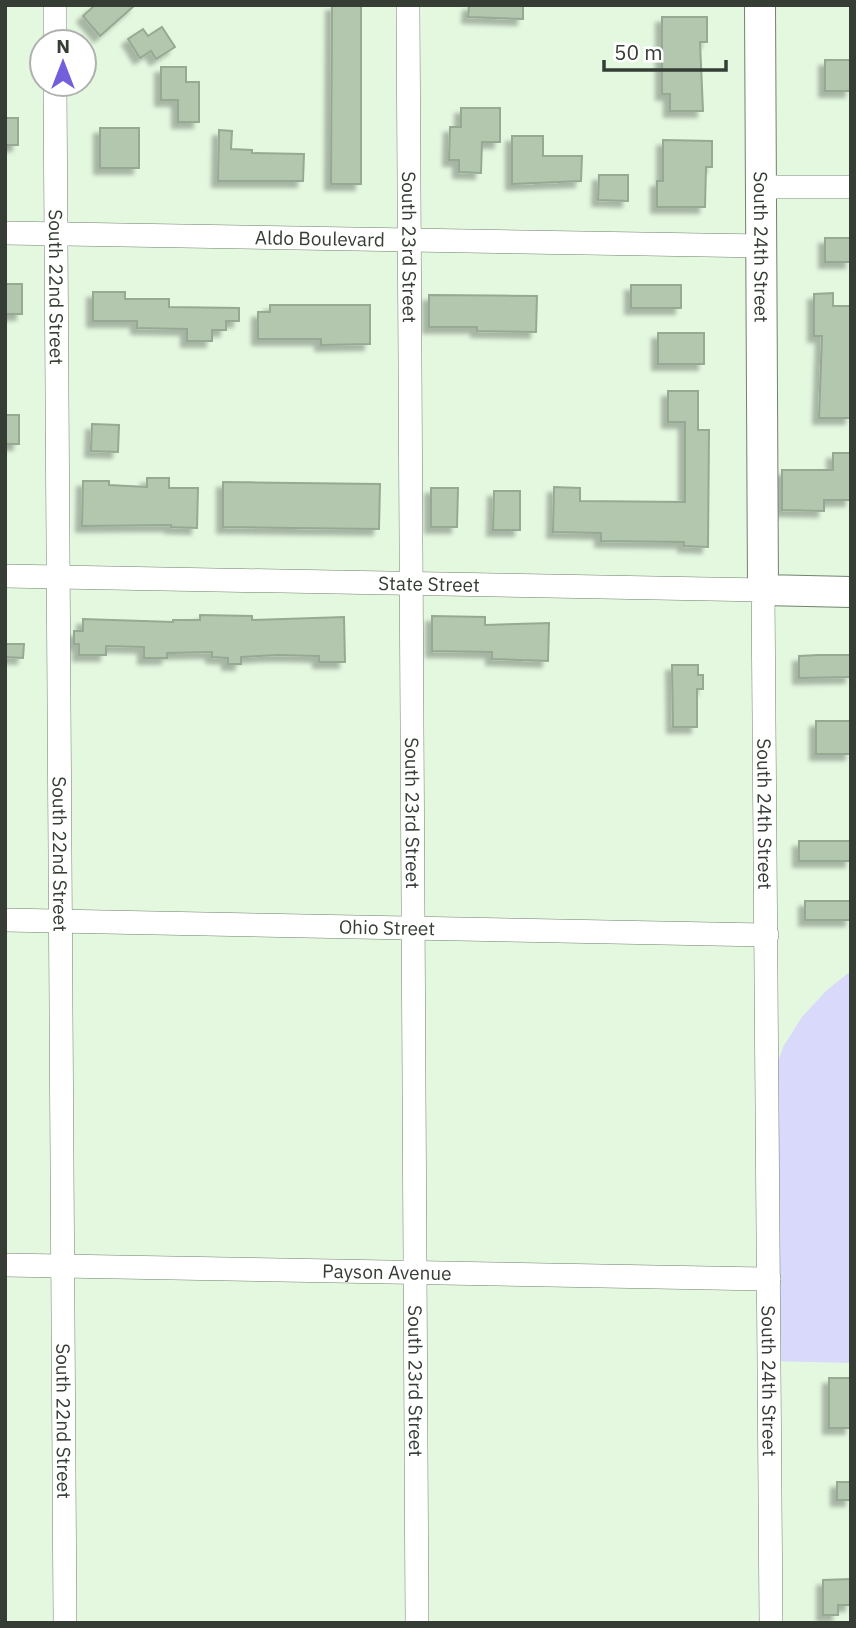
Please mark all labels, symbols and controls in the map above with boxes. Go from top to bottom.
north arrow [28,28,98,98]
scale bar [604,28,726,72]
text: N [56,34,70,58]
text: 50 m [614,38,663,66]
street label: South 23rd Street [397,171,422,323]
street label: South 24th Street [749,171,774,323]
street label: South 22nd Street [44,209,69,365]
street label: Aldo Boulevard [255,225,385,252]
street label: State Street [378,571,480,597]
street label: South 23rd Street [400,737,425,889]
street label: South 24th Street [752,738,777,890]
street label: South 22nd Street [47,776,73,932]
street label: Ohio Street [339,915,435,940]
street label: Payson Avenue [322,1259,452,1285]
street label: South 23rd Street [403,1305,428,1457]
street label: South 24th Street [757,1305,782,1457]
street label: South 22nd Street [51,1343,76,1499]

